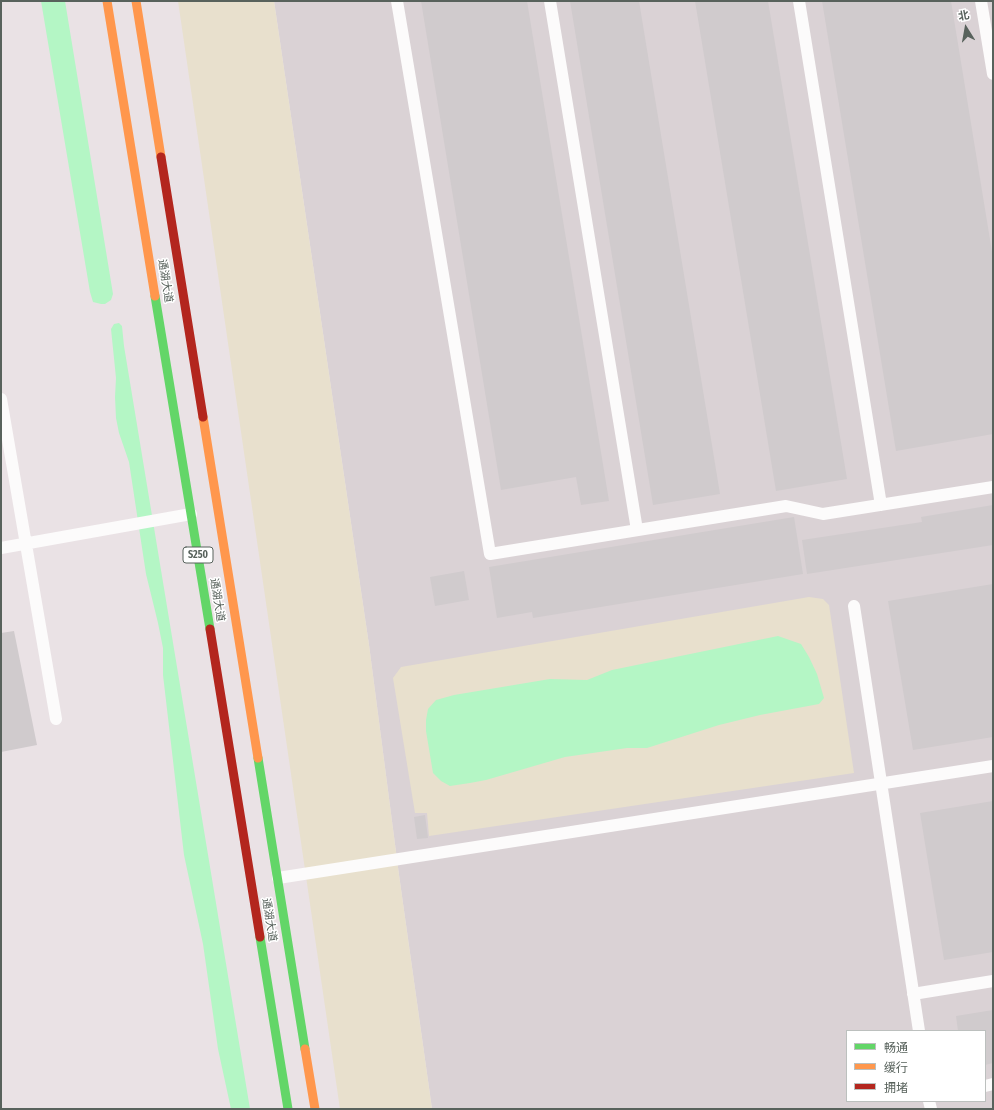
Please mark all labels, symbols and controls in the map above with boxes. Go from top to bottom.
north arrow [946,8,986,48]
text: 北 [957,8,970,23]
street label: 通湖大道 [155,258,175,304]
road number: S250 [183,547,213,563]
street label: 通湖大道 [207,577,227,623]
street label: 通湖大道 [259,897,279,943]
legend [846,1030,986,1102]
text: 畅通 [884,1041,908,1055]
text: 缓行 [884,1061,908,1075]
text: 拥堵 [884,1081,908,1095]

